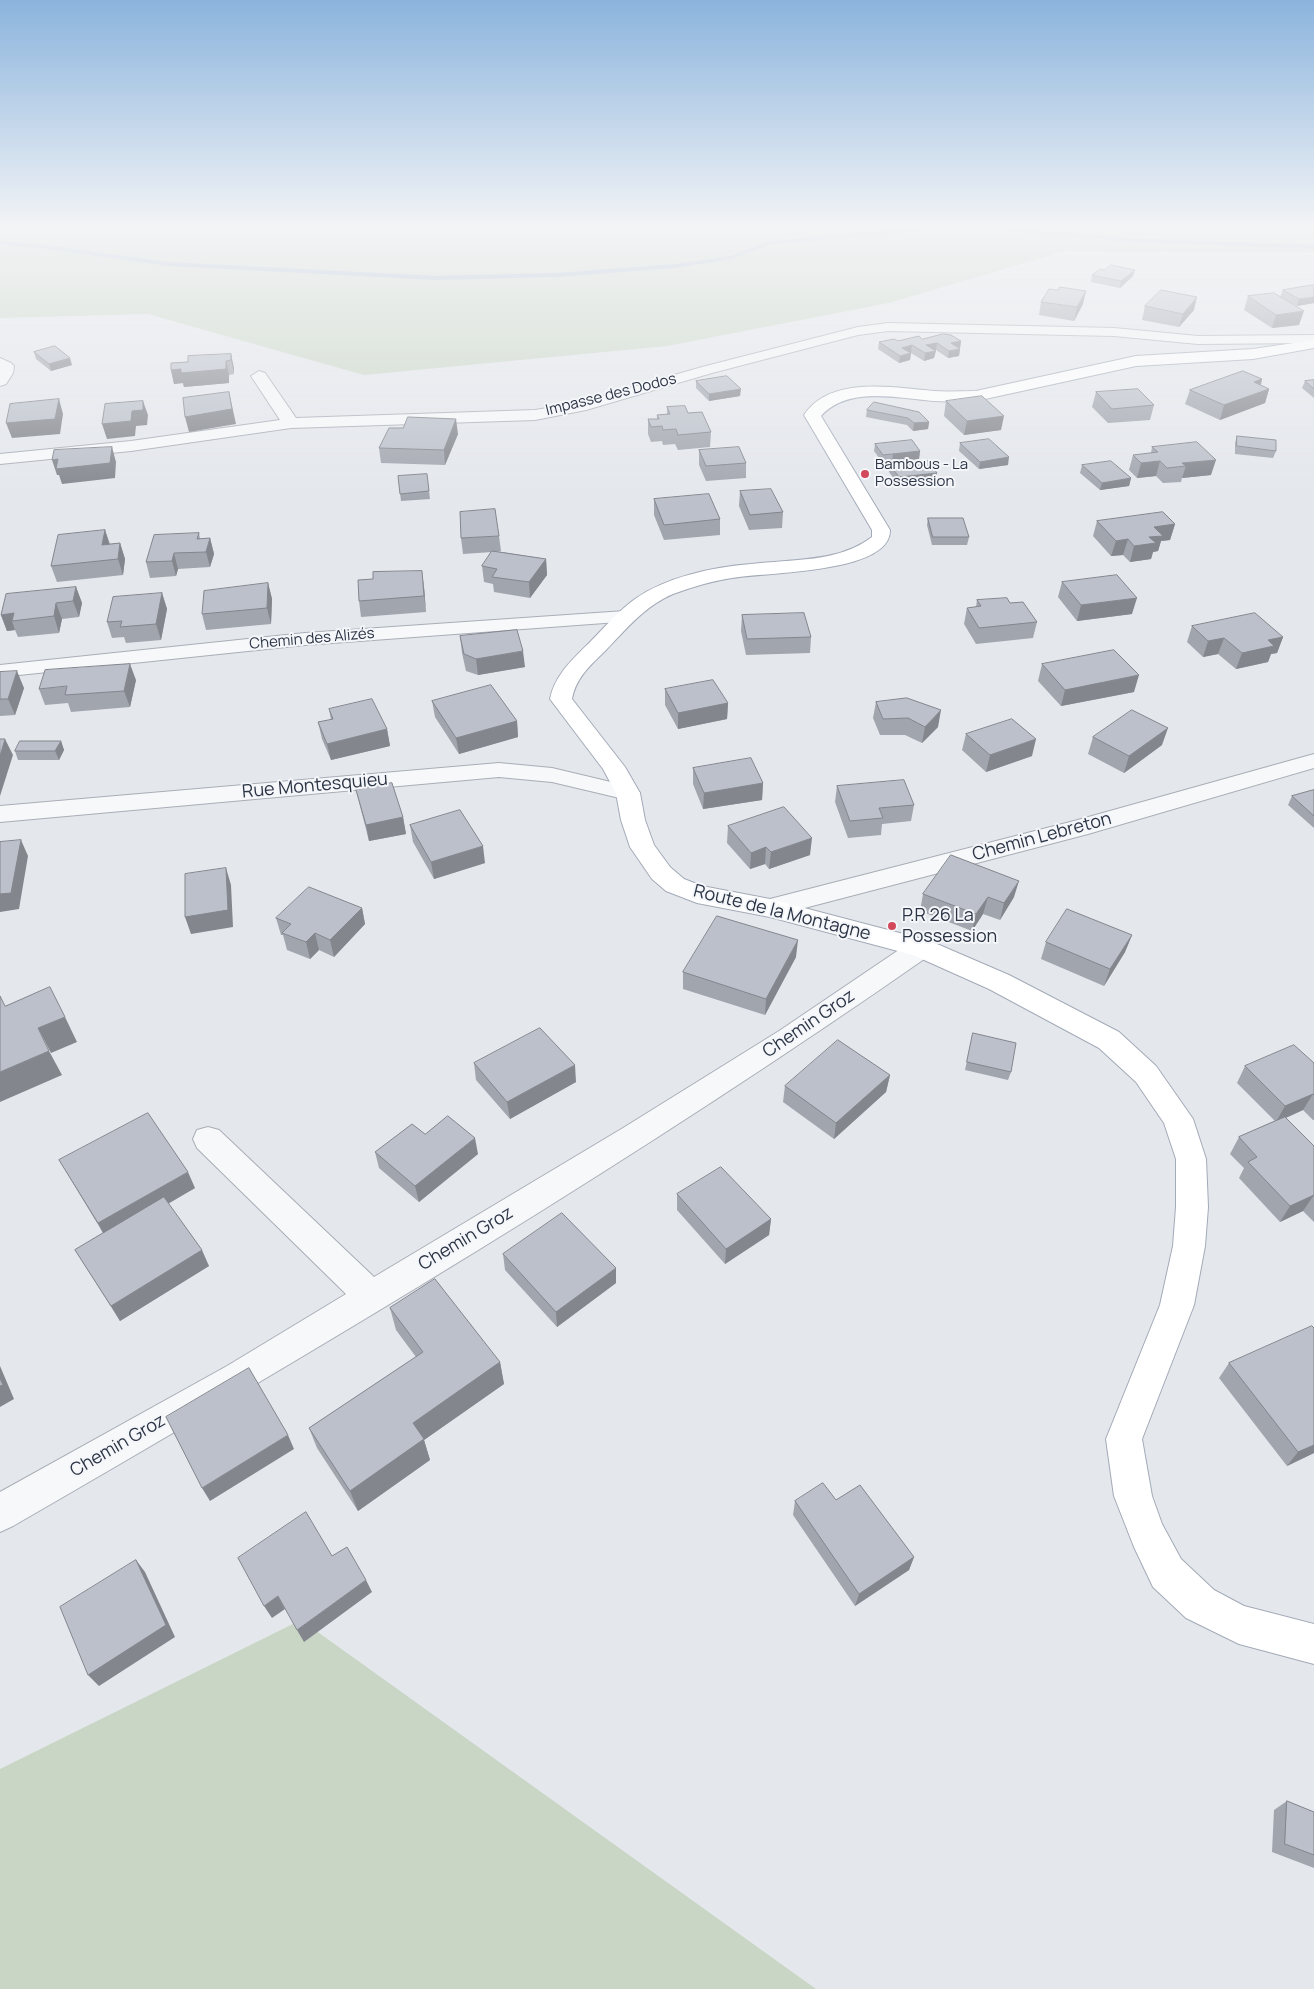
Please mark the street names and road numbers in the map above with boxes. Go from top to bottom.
street label: Impasse des Dodos [544,370,678,420]
street label: Chemin des Alizés [249,625,375,653]
street label: Rue Montesquieu [241,769,389,803]
street label: Chemin Lebreton [970,808,1114,866]
street label: Route de la Montagne [691,881,873,945]
street label: Chemin Groz [759,985,859,1063]
street label: Chemin Groz [415,1202,517,1276]
street label: Chemin Groz [67,1410,169,1482]

